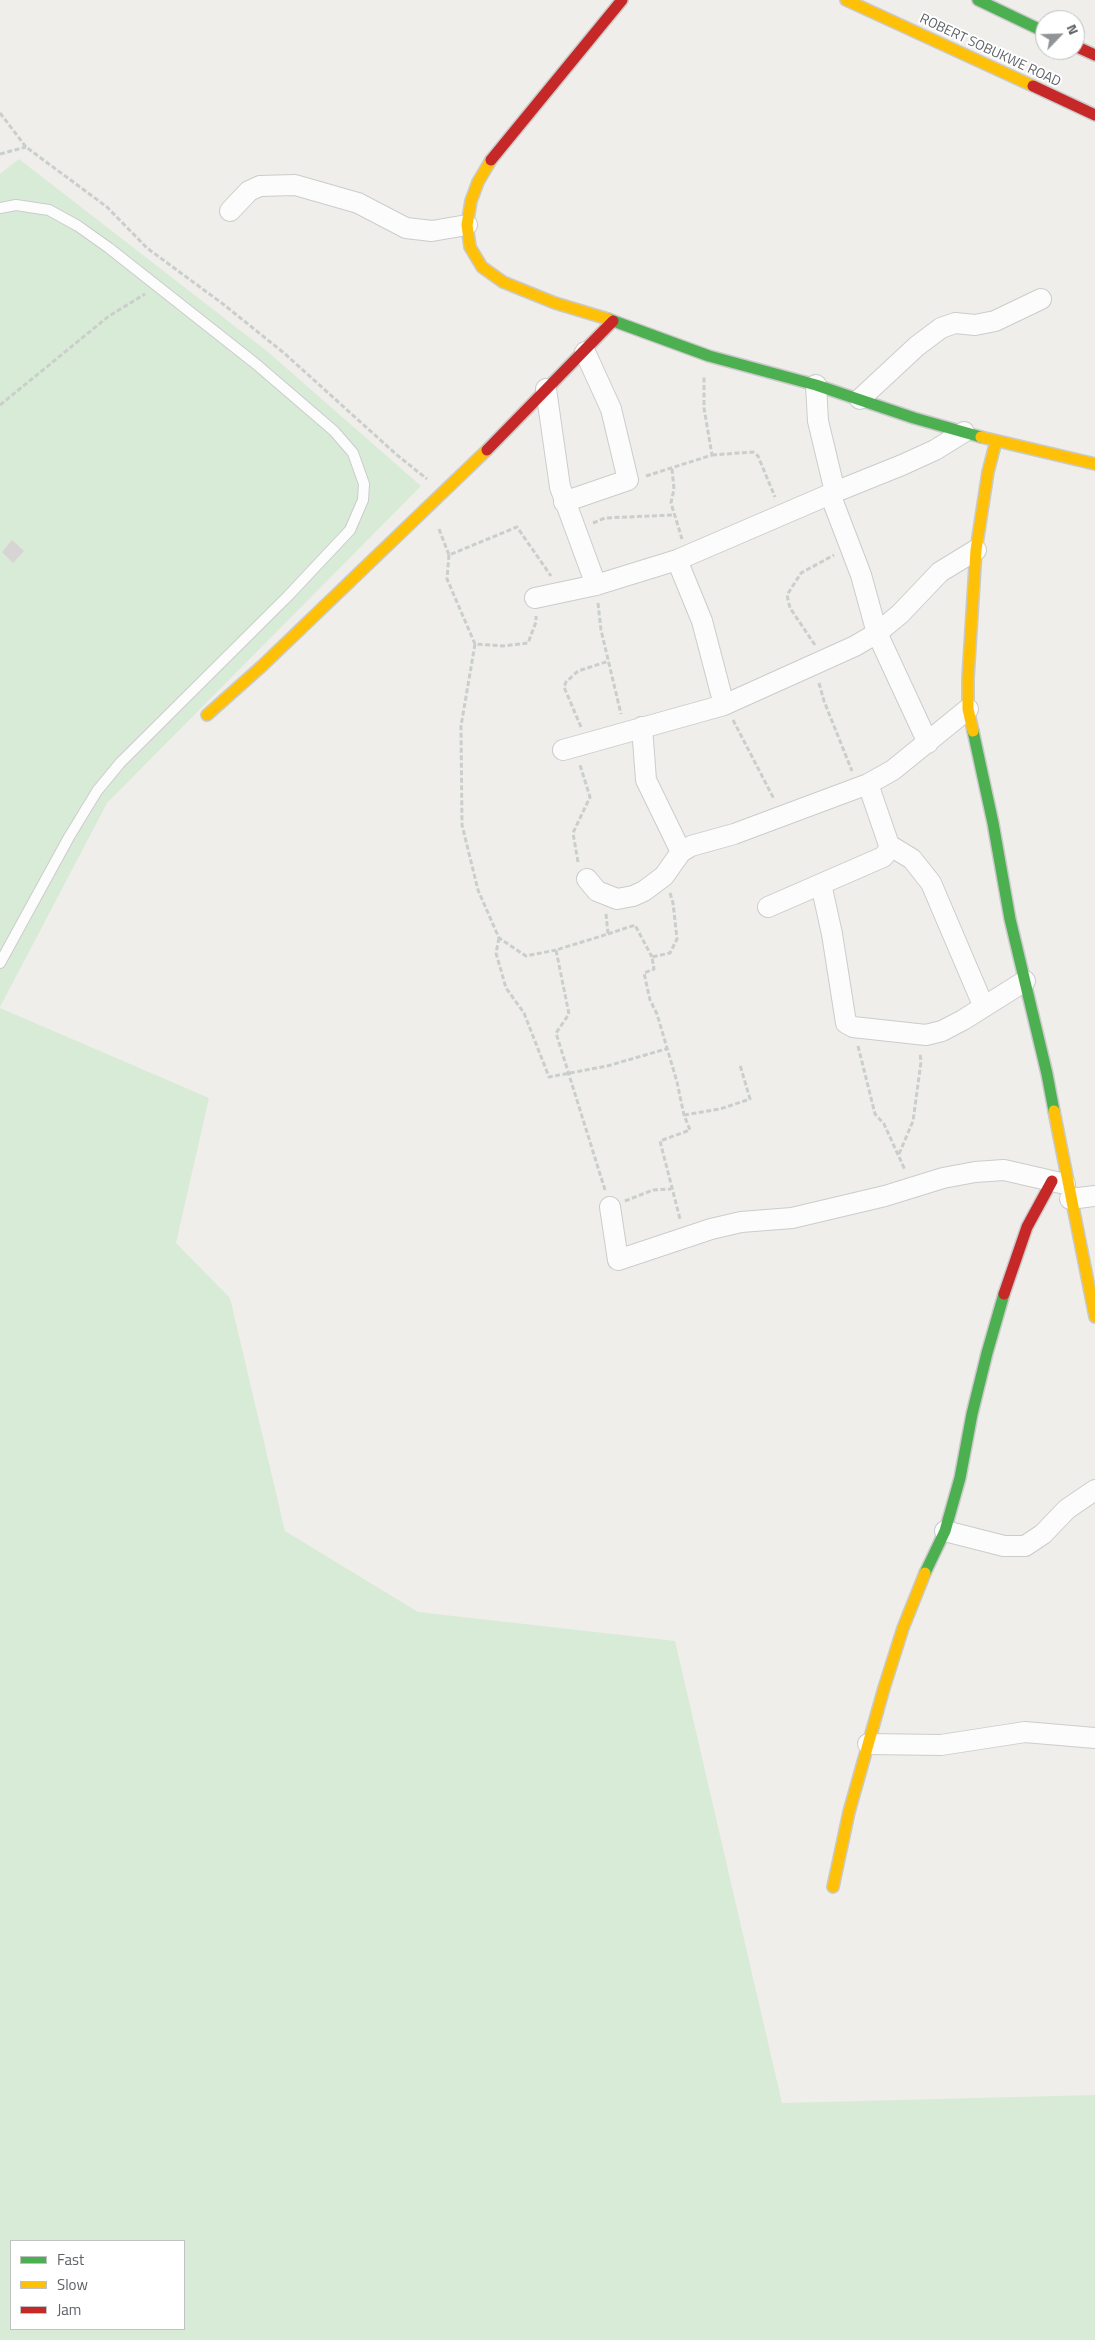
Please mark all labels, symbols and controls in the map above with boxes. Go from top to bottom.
north arrow [1035,10,1085,60]
street label: ROBERT SOBUKWE ROAD [917,11,1063,91]
text: N [1062,20,1085,38]
legend [10,2240,185,2330]
text: Fast [57,2248,84,2271]
text: Slow [57,2273,88,2296]
text: Jam [57,2298,81,2321]

